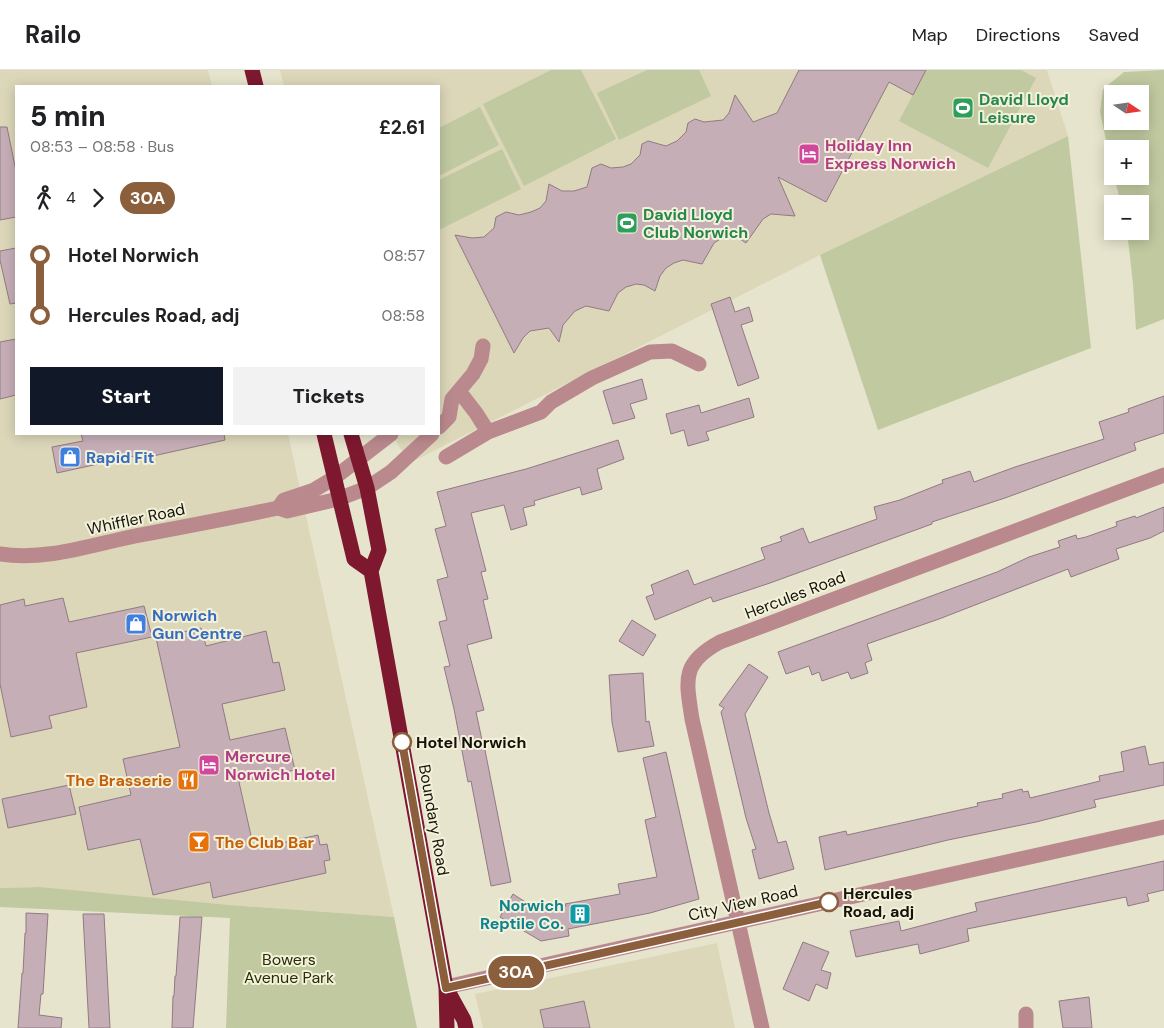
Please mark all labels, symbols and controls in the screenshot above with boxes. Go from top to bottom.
text: Railo [25,19,81,50]
text: Map [912,23,948,47]
text: Directions [976,23,1061,47]
text: Saved [1089,23,1139,47]
north arrow [1104,85,1149,130]
map controls [1104,85,1149,240]
place label: David Lloyd Leisure [979,89,1069,128]
sports icon: David Lloyd Leisure [951,96,975,120]
text: 5 min [30,98,106,135]
text: £2.61 [379,115,425,140]
place label: Holiday Inn Express Norwich [825,135,956,174]
text: 08:53 – 08:58 · Bus [30,136,174,157]
button: + [1104,140,1149,185]
hotel icon: Holiday Inn Express Norwich [797,142,821,166]
icon: walk [30,184,58,212]
icon: forward [84,184,112,212]
text: 30A [130,186,165,210]
text: 4 [66,187,76,208]
button: − [1104,195,1149,240]
place label: David Lloyd Club Norwich [643,204,748,243]
sports icon: David Lloyd Club Norwich [615,211,639,235]
text: Hotel Norwich [68,243,199,268]
text: 08:57 [383,245,425,266]
text: Hercules Road, adj [68,303,239,328]
text: 08:58 [382,305,425,326]
button: Start [30,367,223,425]
button: Tickets [233,367,425,425]
shop icon: Rapid Fit [58,445,82,469]
place label: Rapid Fit [86,447,155,468]
street label: Whiffler Road [85,498,187,540]
street label: Hercules Road [742,566,848,624]
place label: Norwich Gun Centre [152,605,242,644]
shop icon: Norwich Gun Centre [124,612,148,636]
marker: Hotel Norwich [392,732,412,752]
place label: Hotel Norwich [416,732,526,753]
place label: Mercure Norwich Hotel [225,746,335,785]
hotel icon: Mercure Norwich Hotel [197,753,221,777]
street label: Boundary Road [414,763,454,877]
restaurant icon: The Brasserie [176,768,200,792]
place label: The Brasserie [66,770,172,791]
bar icon: The Club Bar [187,830,211,854]
place label: The Club Bar [215,832,315,853]
street label: City View Road [686,880,800,926]
place label: Hercules Road, adj [843,883,914,922]
marker: Hercules Road, adj [819,892,839,912]
place label: Norwich Reptile Co. [480,895,564,934]
building icon: Norwich Reptile Co. [568,902,592,926]
park label: Bowers Avenue Park [244,949,334,988]
line badge: 30A [487,956,545,988]
text: 30A [498,960,534,984]

